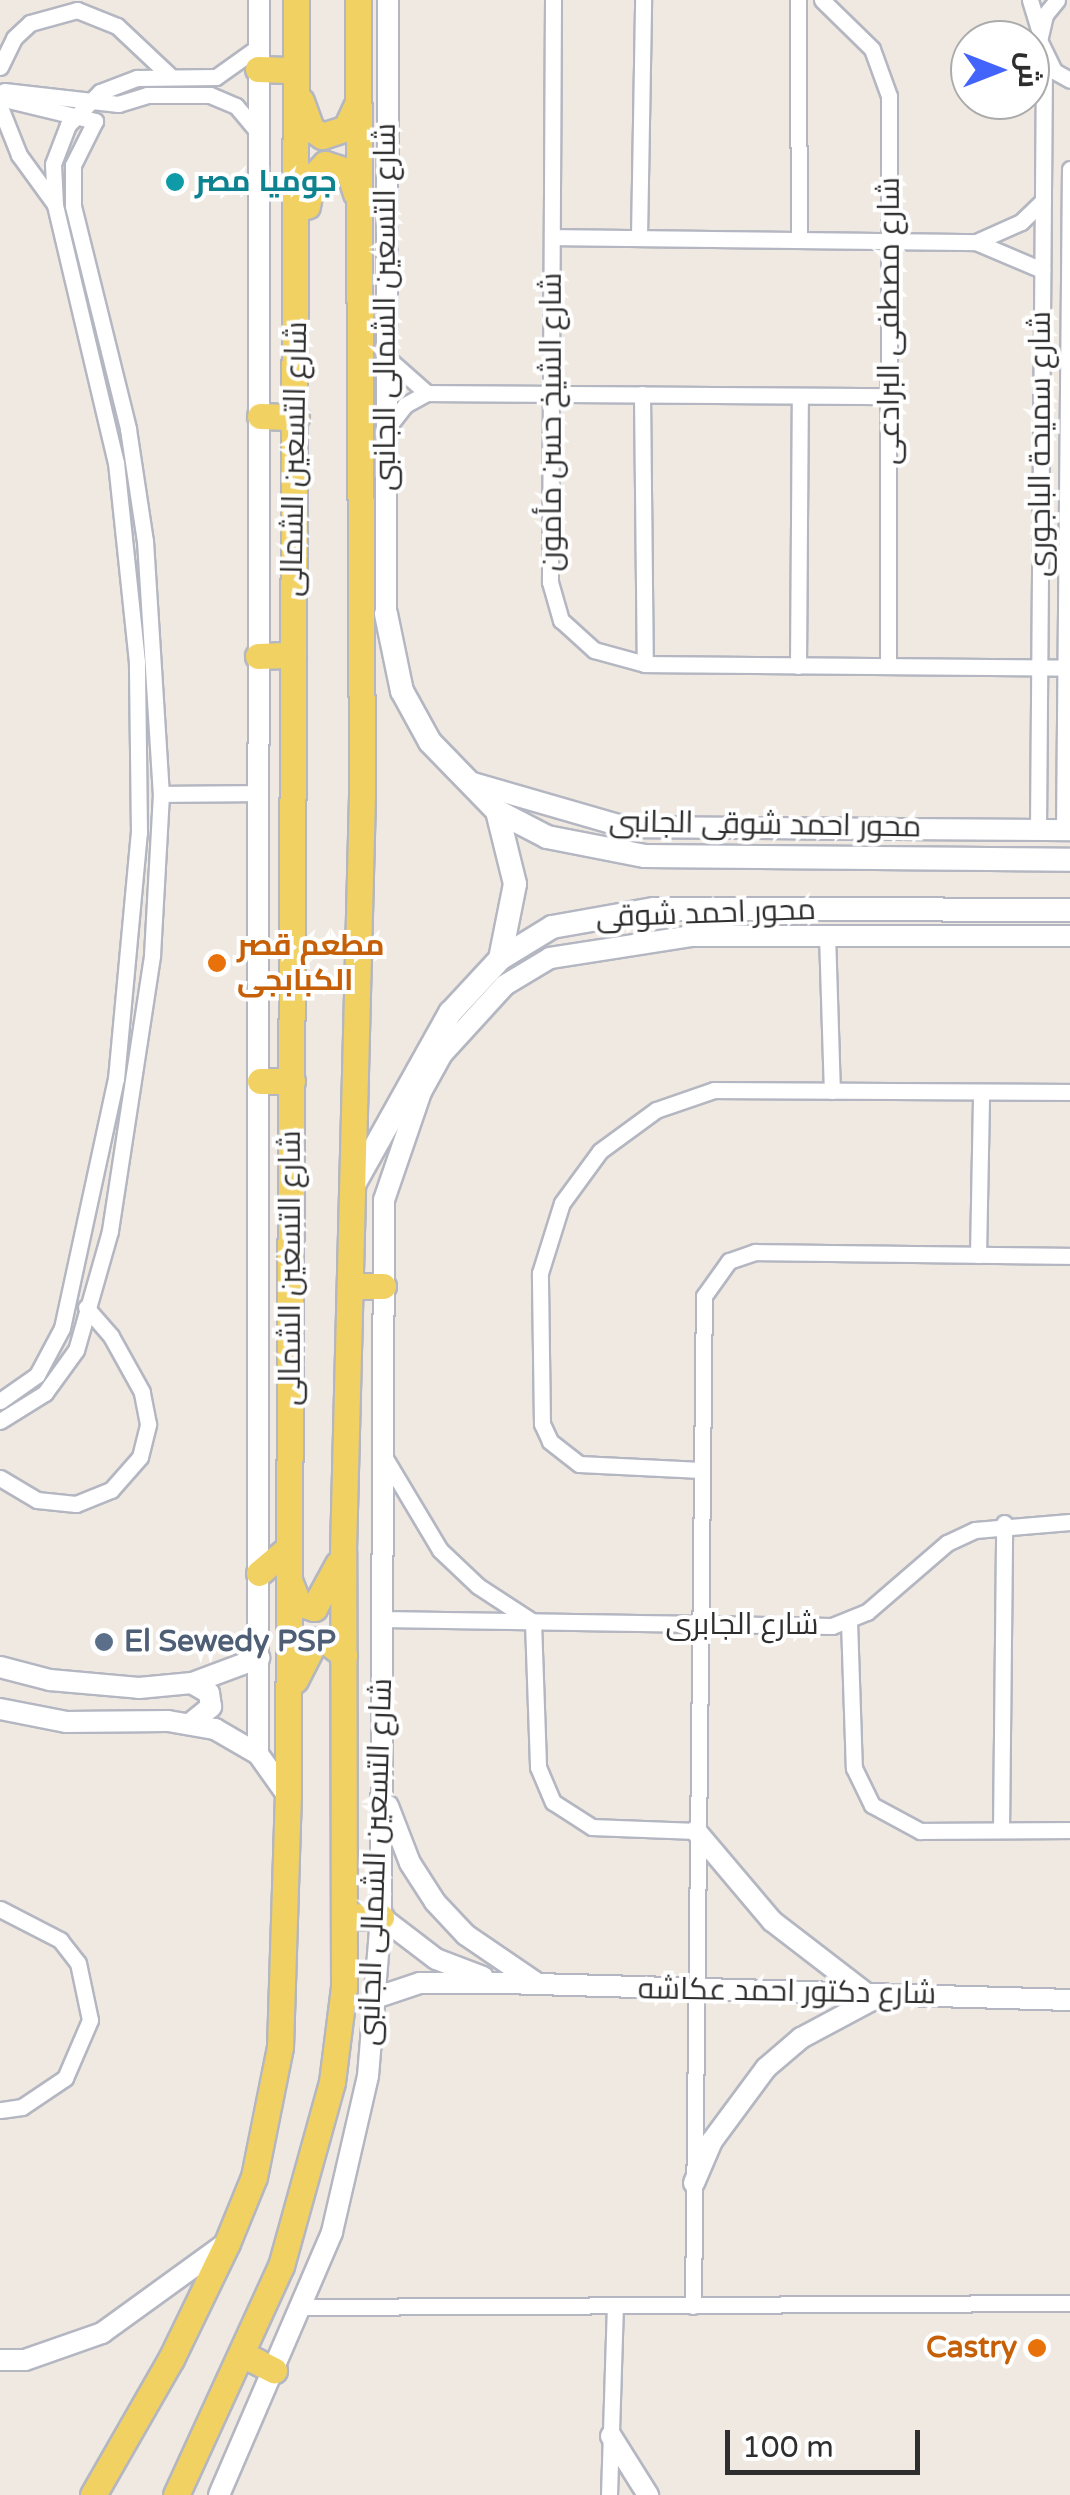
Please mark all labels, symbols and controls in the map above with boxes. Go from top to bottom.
north arrow [950,20,1050,120]
text: ش [1011,52,1045,88]
street label: شارع التسعين الشمالى الجانبى [368,123,404,491]
place label: جوميا مصر [195,164,337,200]
marker: جوميا مصر [164,171,186,193]
street label: شارع مصطفى البرادعى [872,177,908,465]
street label: شارع الشيخ حسن مأمون [534,273,570,571]
street label: شارع سميحة الباجورى [1023,311,1059,577]
street label: شارع التسعين الشمالى [275,321,315,597]
street label: محور احمد شوقى الجانبى [608,804,922,846]
street label: محور احمد شوقى [595,892,817,936]
place label: مطعم قصر الكبابجى [237,928,385,998]
marker: مطعم قصر الكبابجى [206,952,228,974]
street label: شارع التسعين الشمالى [273,1130,309,1406]
street label: شارع الجابرى [665,1607,819,1643]
place label: El Sewedy PSP [124,1624,336,1660]
marker: El Sewedy PSP [93,1631,115,1653]
street label: شارع التسعين الشمالى الجانبى [352,1678,400,2046]
street label: شارع دكتور احمد عكاشه [638,1971,936,2013]
place label: Castry [926,2330,1017,2366]
marker: Castry [1026,2337,1048,2359]
scale bar [730,2410,925,2472]
text: 100 m [742,2429,834,2466]

